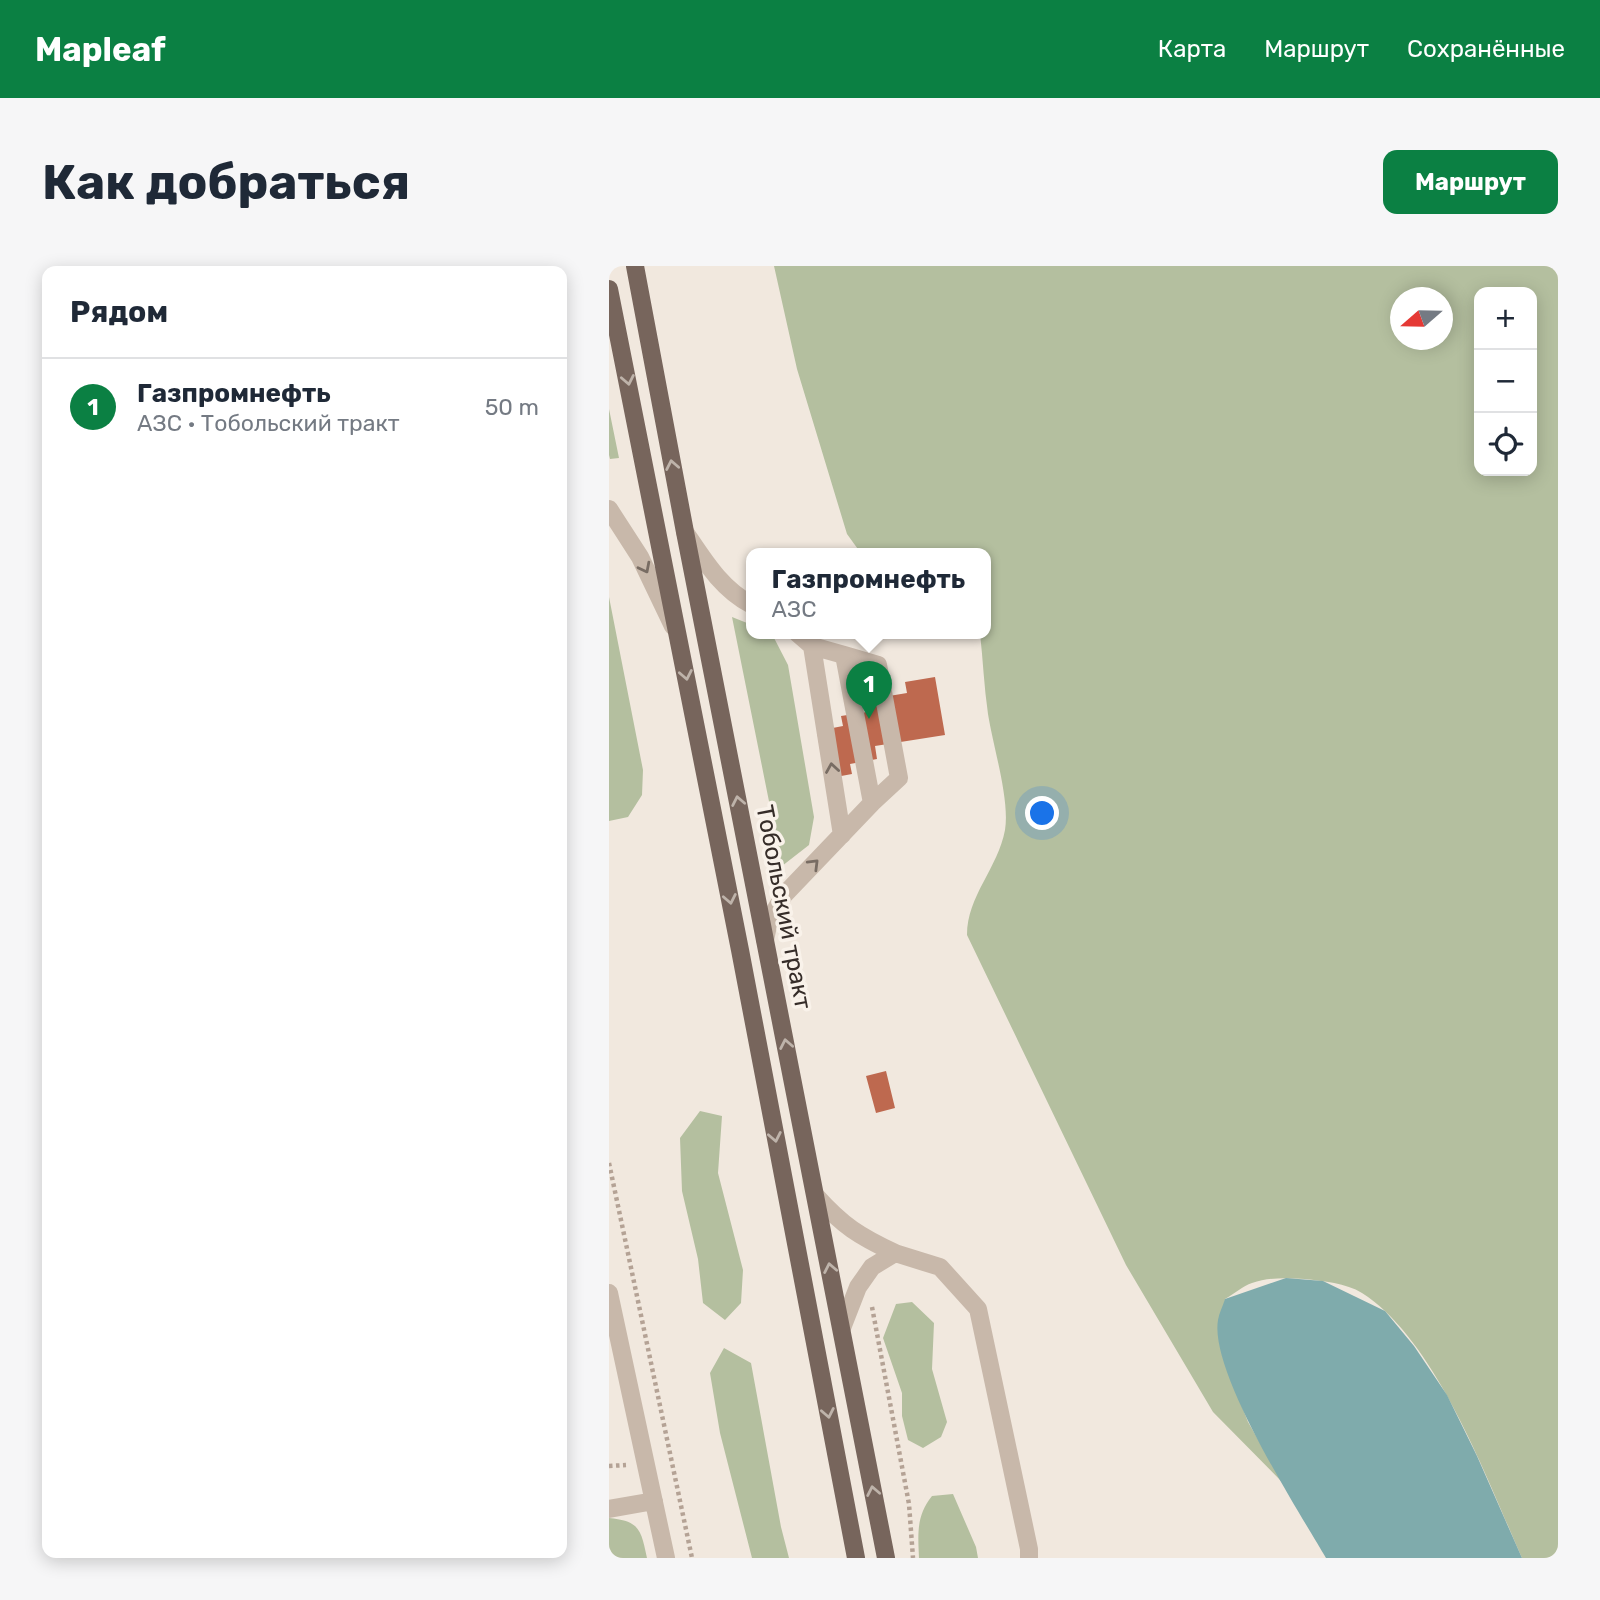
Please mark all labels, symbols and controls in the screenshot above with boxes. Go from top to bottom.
text: Mapleaf [35,30,166,69]
text: Карта [1158,35,1226,63]
text: Маршрут [1264,35,1369,63]
text: Сохранённые [1407,35,1565,63]
button: Маршрут [1383,150,1558,214]
text: Как добраться [42,153,410,211]
north arrow [1390,287,1453,350]
map controls [1474,287,1537,476]
button: + [1474,287,1537,350]
text: Рядом [70,294,168,330]
button: − [1474,350,1537,413]
one-way arrow [619,374,634,386]
text: Газпромнефть [137,378,331,409]
text: 1 [87,393,99,421]
text: 50 m [485,393,539,421]
text: АЗС · Тобольский тракт [137,409,400,437]
button: locate [1474,413,1537,476]
one-way arrow [666,459,681,471]
popup [746,548,991,639]
one-way arrow [636,560,650,573]
text: Газпромнефть [772,564,965,595]
text: АЗС [772,595,817,623]
pin: 1 [846,661,892,719]
one-way arrow [678,669,693,681]
one-way arrow [825,762,840,774]
one-way arrow [731,795,746,807]
your location [1025,796,1059,830]
street label: Тобольский тракт [750,803,818,1011]
one-way arrow [806,859,819,872]
one-way arrow [721,893,736,905]
one-way arrow [779,1038,794,1050]
one-way arrow [767,1131,782,1143]
one-way arrow [823,1262,838,1274]
one-way arrow [820,1407,835,1419]
one-way arrow [866,1485,881,1497]

